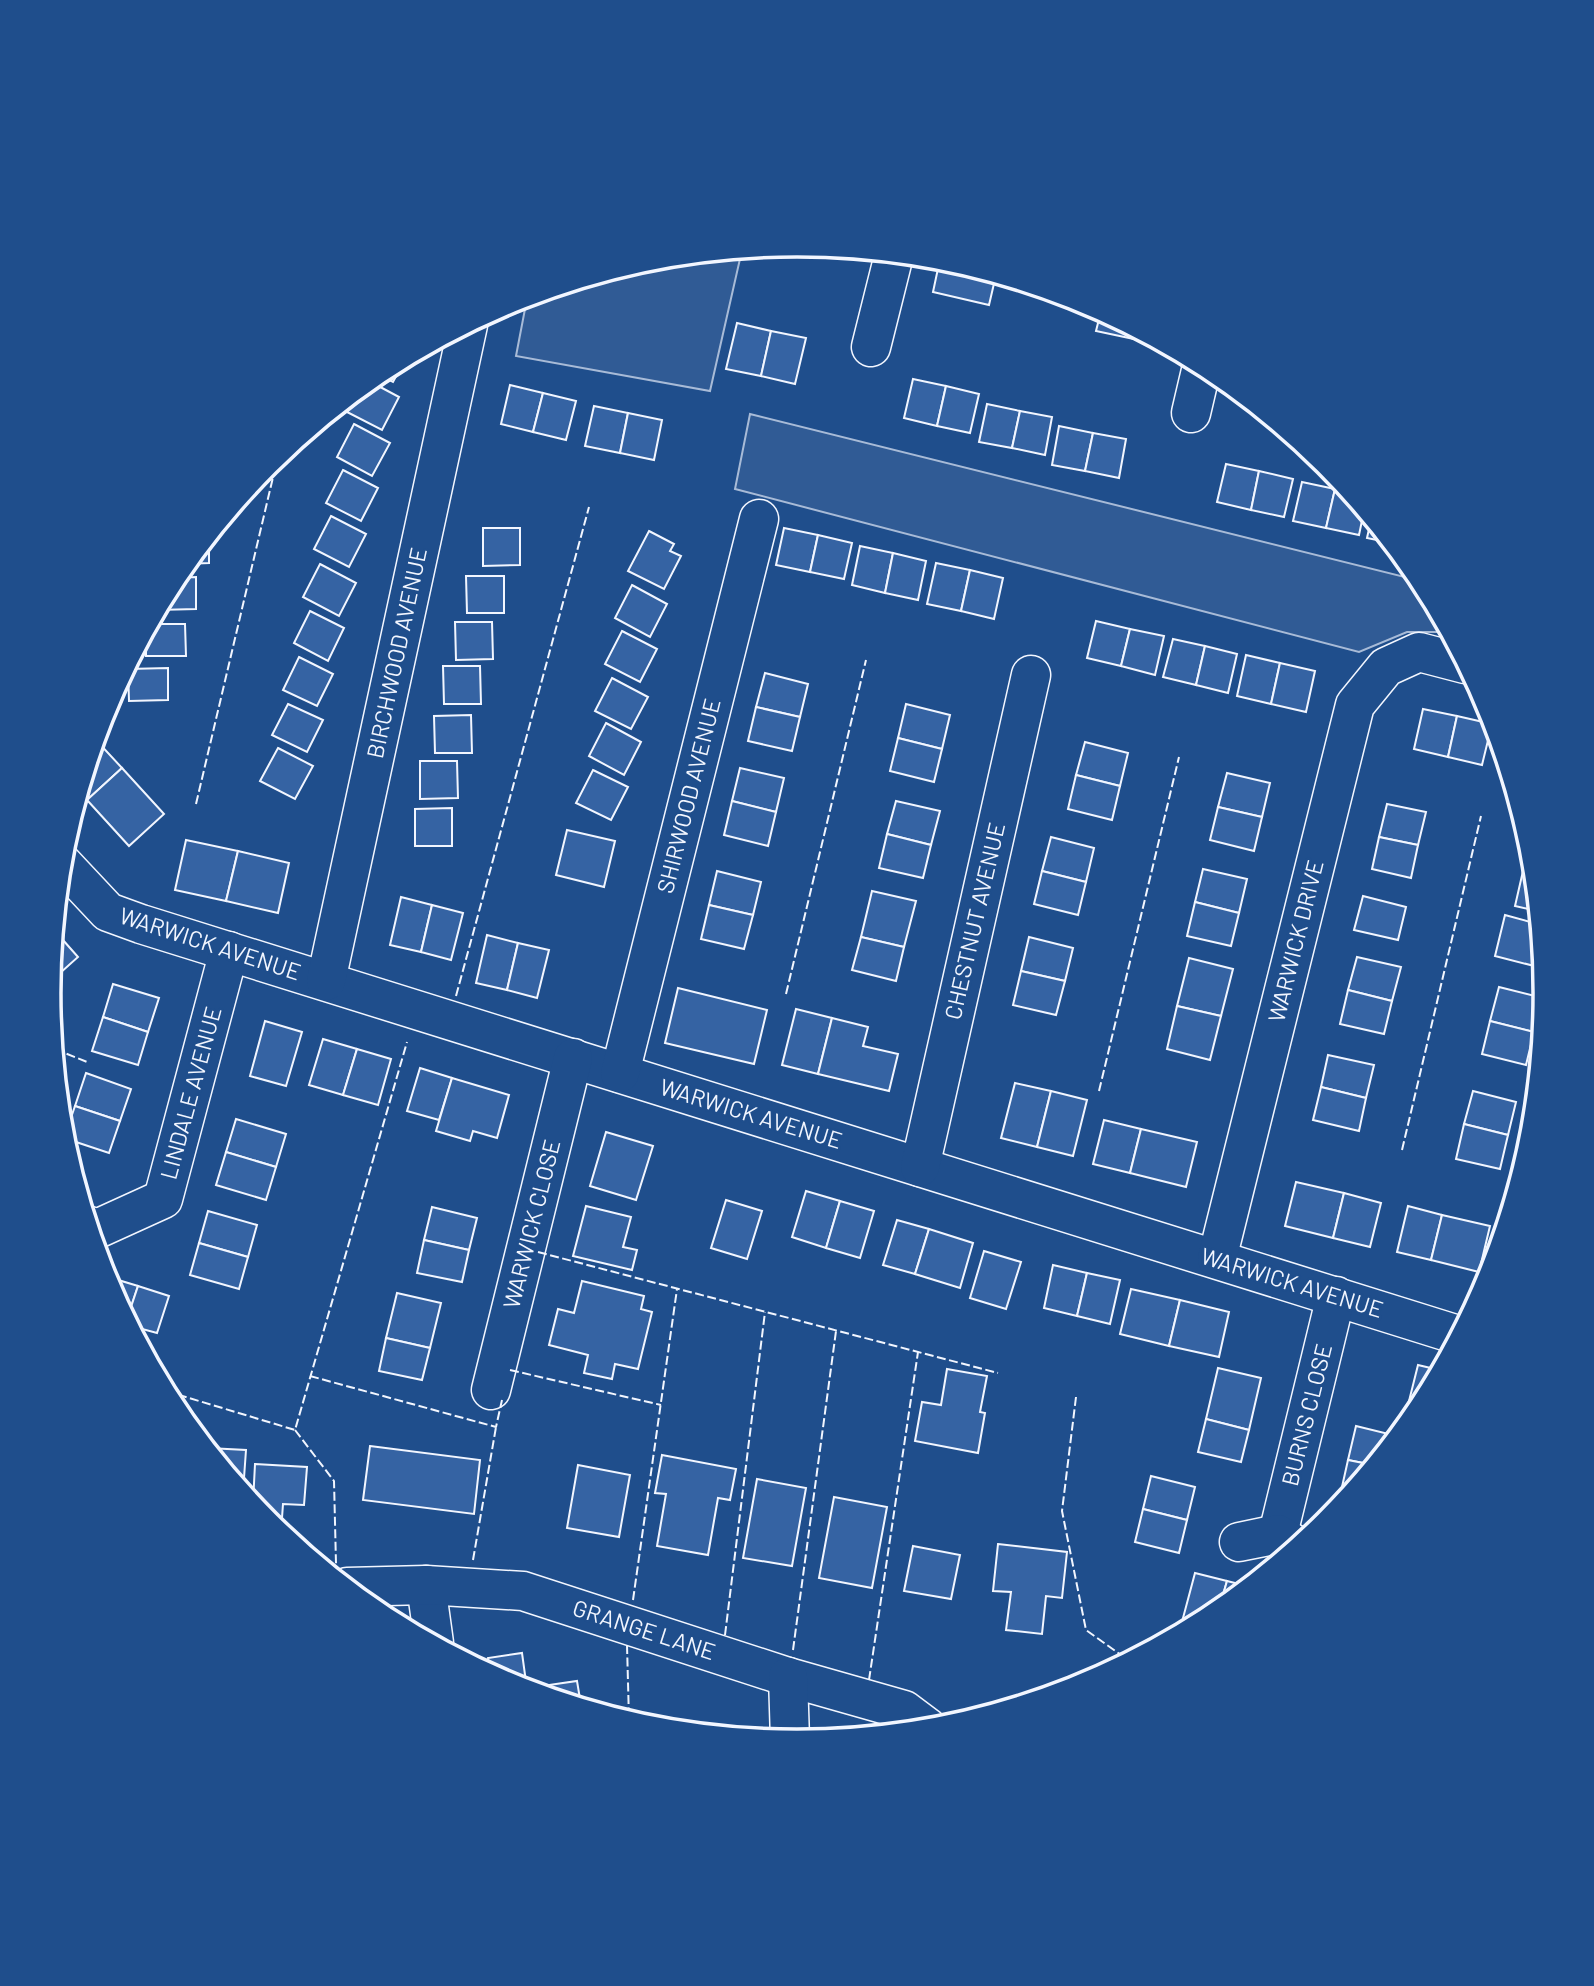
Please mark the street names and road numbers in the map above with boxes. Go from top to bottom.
street label: BIRCHWOOD AVENUE [360,545,432,761]
street label: SHIRWOOD AVENUE [650,695,726,896]
street label: CHESTNUT AVENUE [938,819,1010,1022]
street label: WARWICK DRIVE [1261,857,1329,1025]
street label: WARWICK AVENUE [116,901,305,986]
street label: LINDALE AVENUE [153,1003,227,1182]
street label: WARWICK AVENUE [657,1072,846,1154]
street label: WARWICK CLOSE [496,1136,566,1311]
street label: WARWICK AVENUE [1198,1241,1387,1323]
street label: BURNS CLOSE [1275,1341,1337,1489]
street label: GRANGE LANE [569,1593,719,1665]

